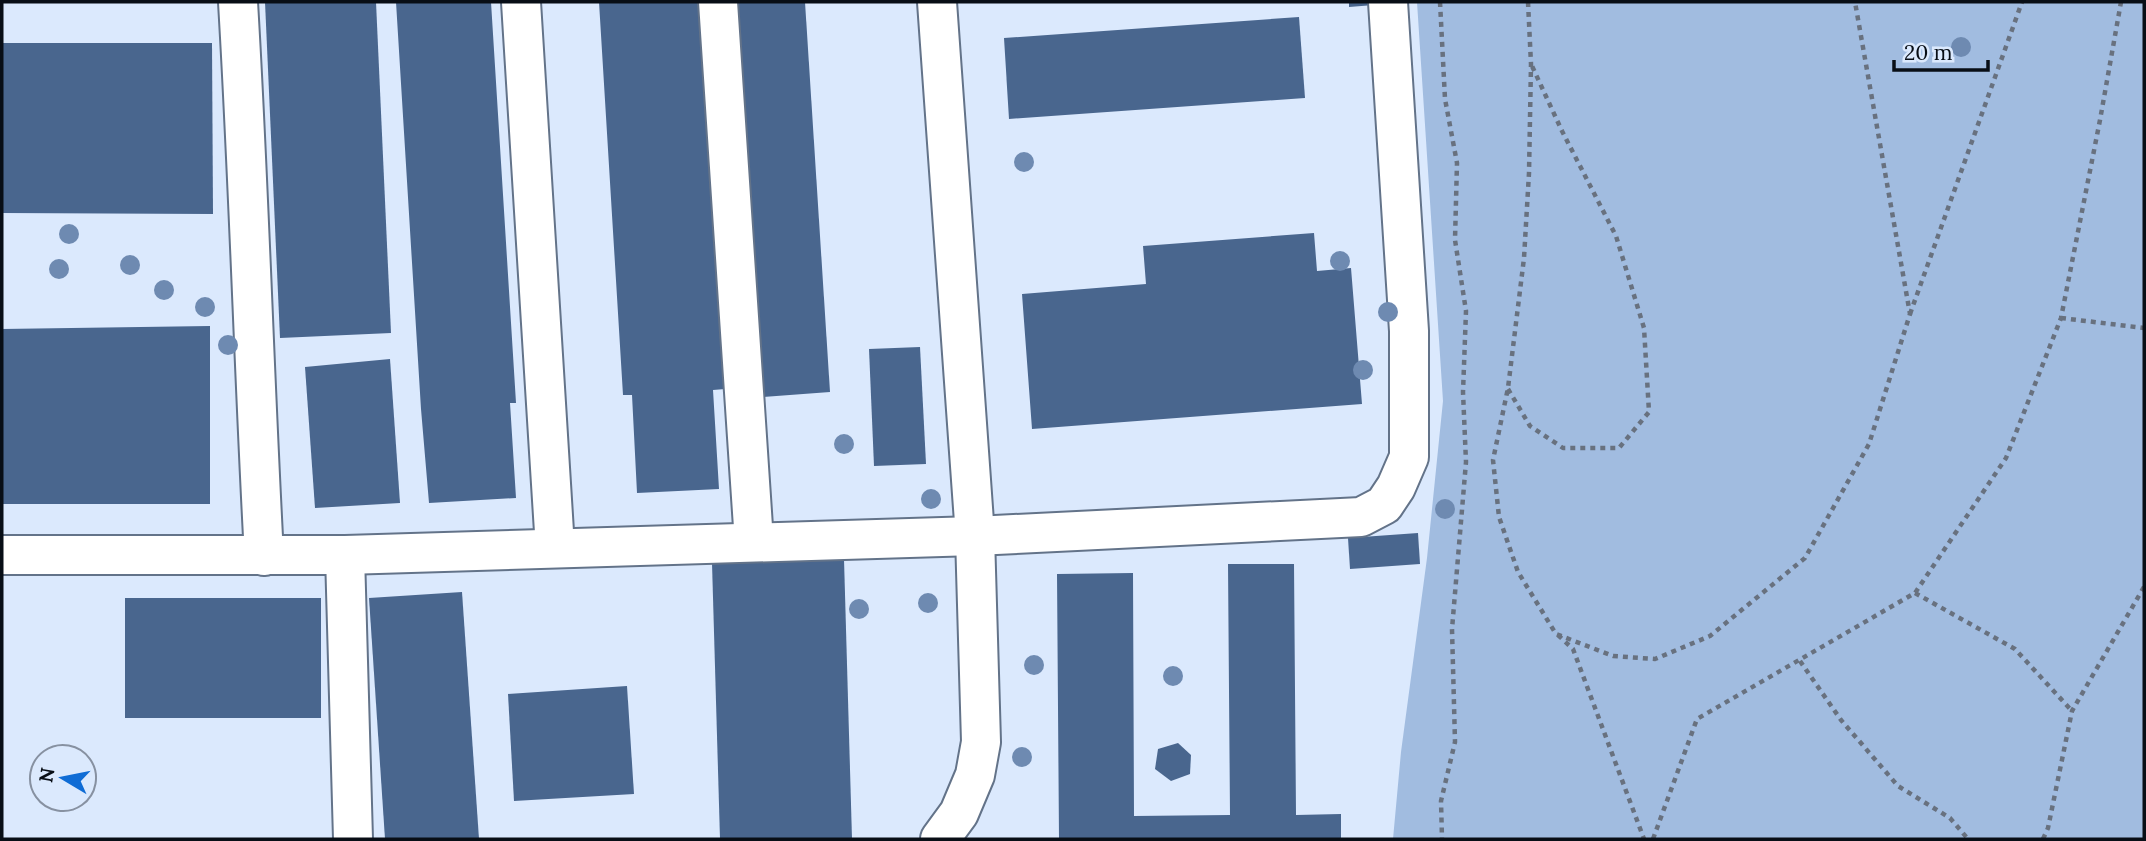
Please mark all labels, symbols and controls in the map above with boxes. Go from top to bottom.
scale bar [1894,28,1988,72]
text: 20 m [1904,39,1953,66]
north arrow [28,743,98,813]
text: N [33,765,59,784]

